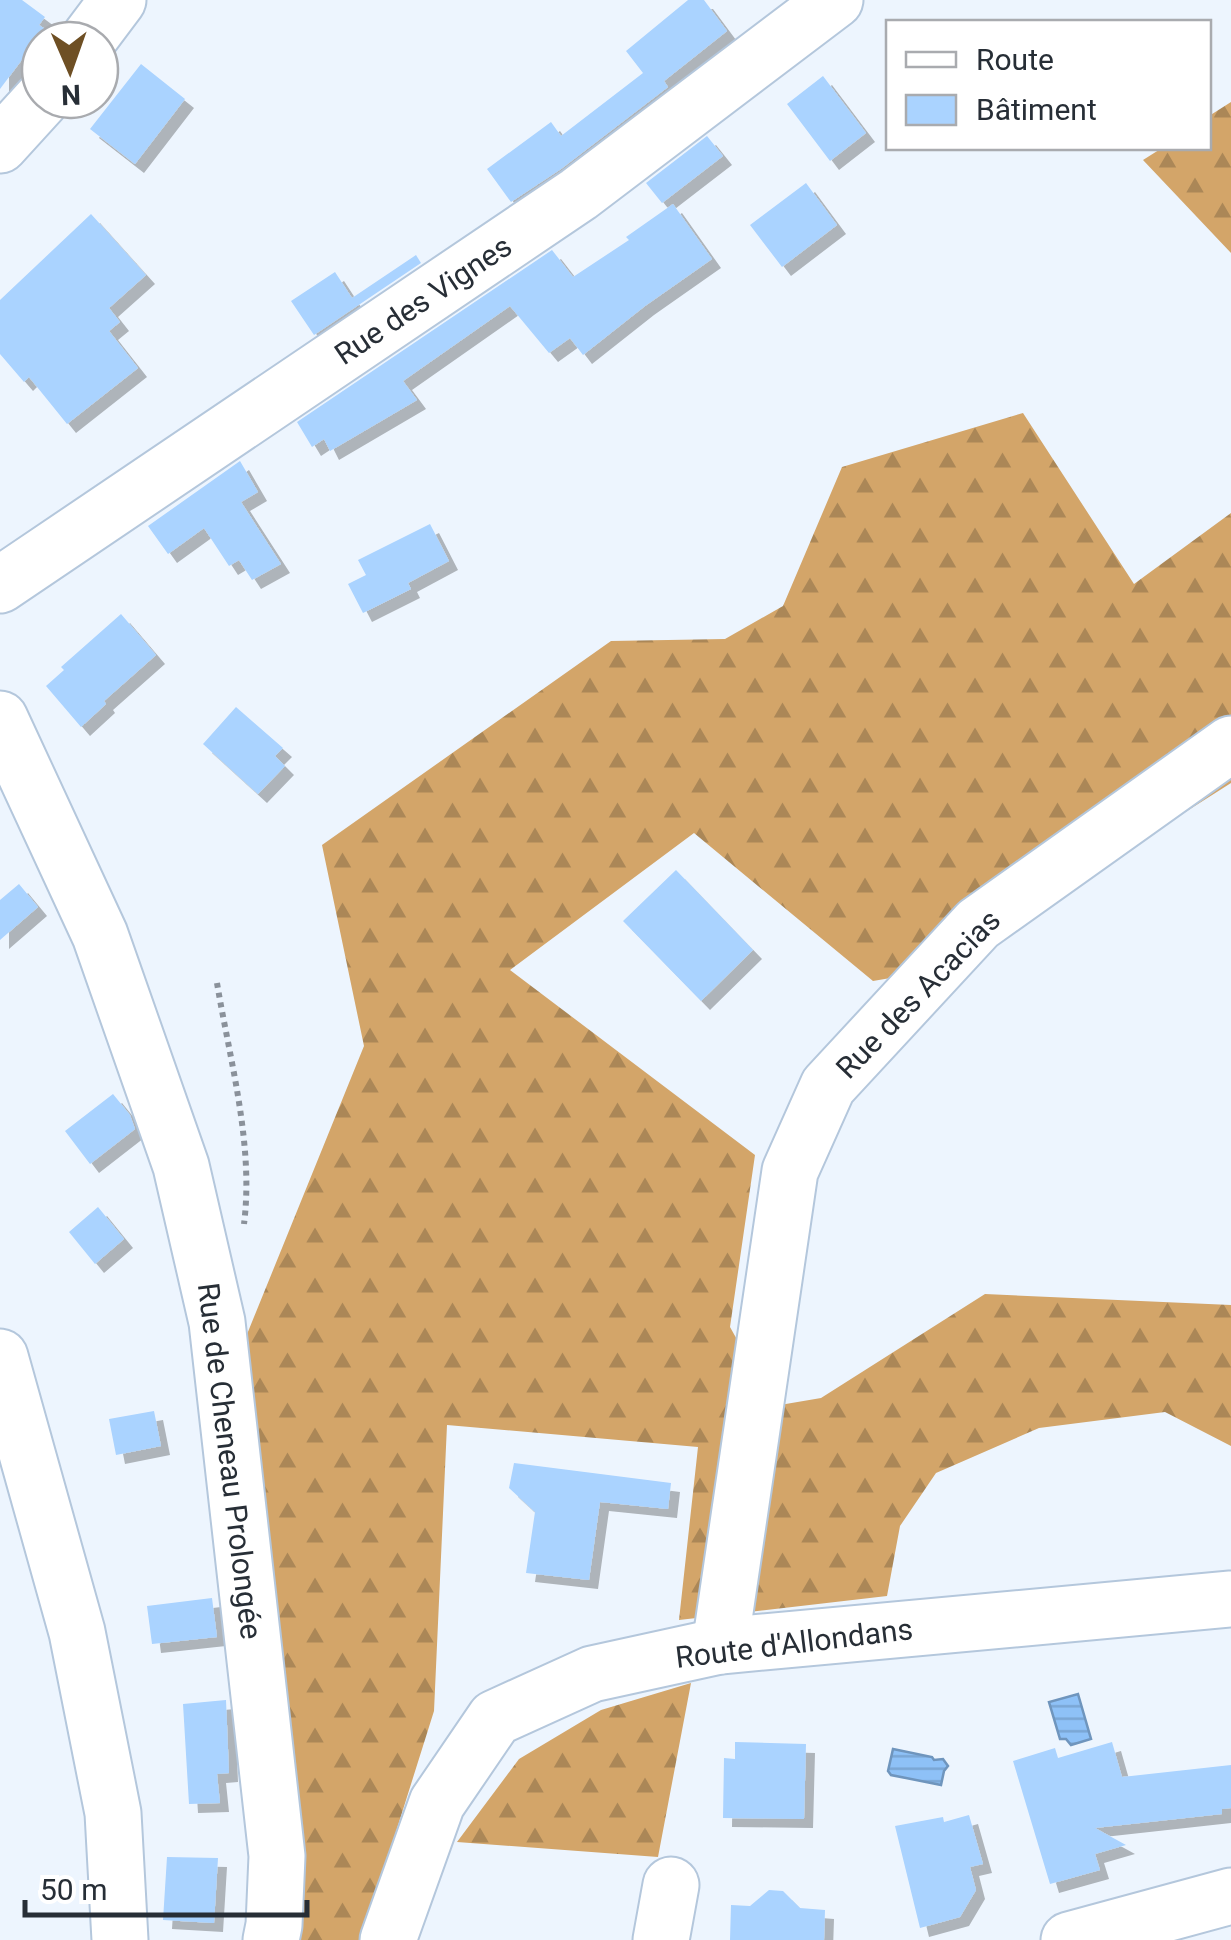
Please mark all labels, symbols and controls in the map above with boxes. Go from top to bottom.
north arrow [20,20,120,120]
legend [886,20,1211,150]
text: Route [976,42,1054,77]
text: N [60,78,81,111]
text: Bâtiment [976,92,1097,127]
street label: Rue des Vignes [328,228,518,372]
street label: Rue des Acacias [829,903,1007,1085]
street label: Rue de Cheneau Prolongée [191,1281,269,1641]
street label: Route d'Allondans [673,1611,915,1675]
scale bar [25,1855,308,1917]
text: 50 m [40,1872,107,1907]

